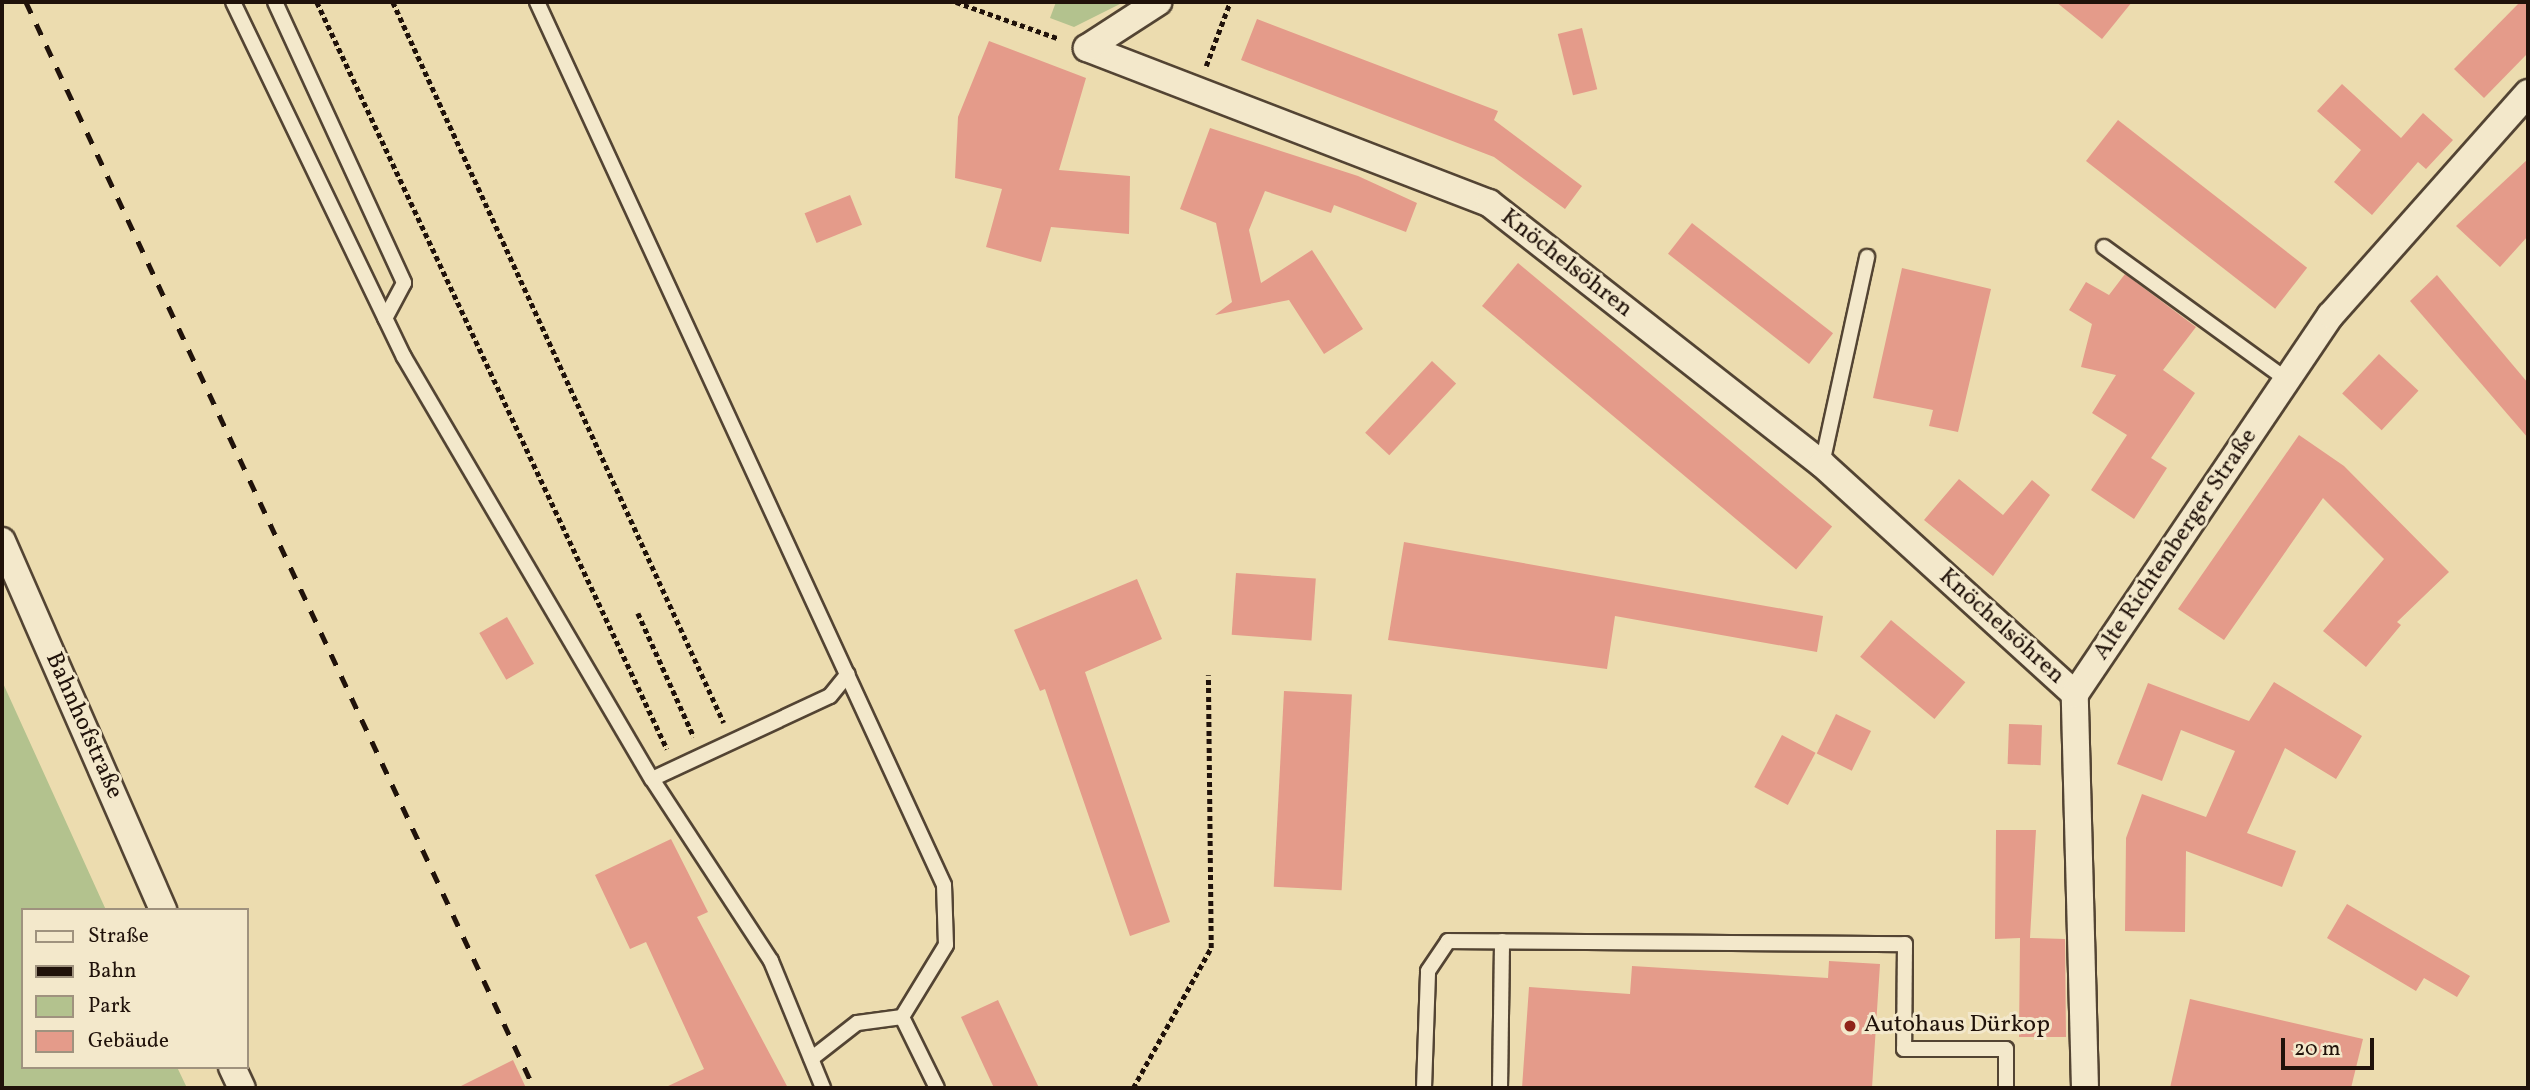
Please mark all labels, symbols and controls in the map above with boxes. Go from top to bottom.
street label: Knöchelsöhren [1494,204,1638,324]
street label: Alte Richtenberger Straße [2088,424,2264,666]
street label: Knöchelsöhren [1932,563,2070,691]
street label: Bahnhofstraße [38,648,128,804]
legend [21,908,248,1069]
text: Straße [88,922,149,951]
text: Bahn [88,957,137,986]
text: Park [88,992,131,1021]
place label: Autohaus Dürkop [1864,1012,2050,1040]
marker: Autohaus Dürkop [1842,1018,1858,1034]
scale bar [2285,1024,2378,1068]
text: Gebäude [88,1027,169,1056]
text: 20 m [2294,1035,2340,1064]

